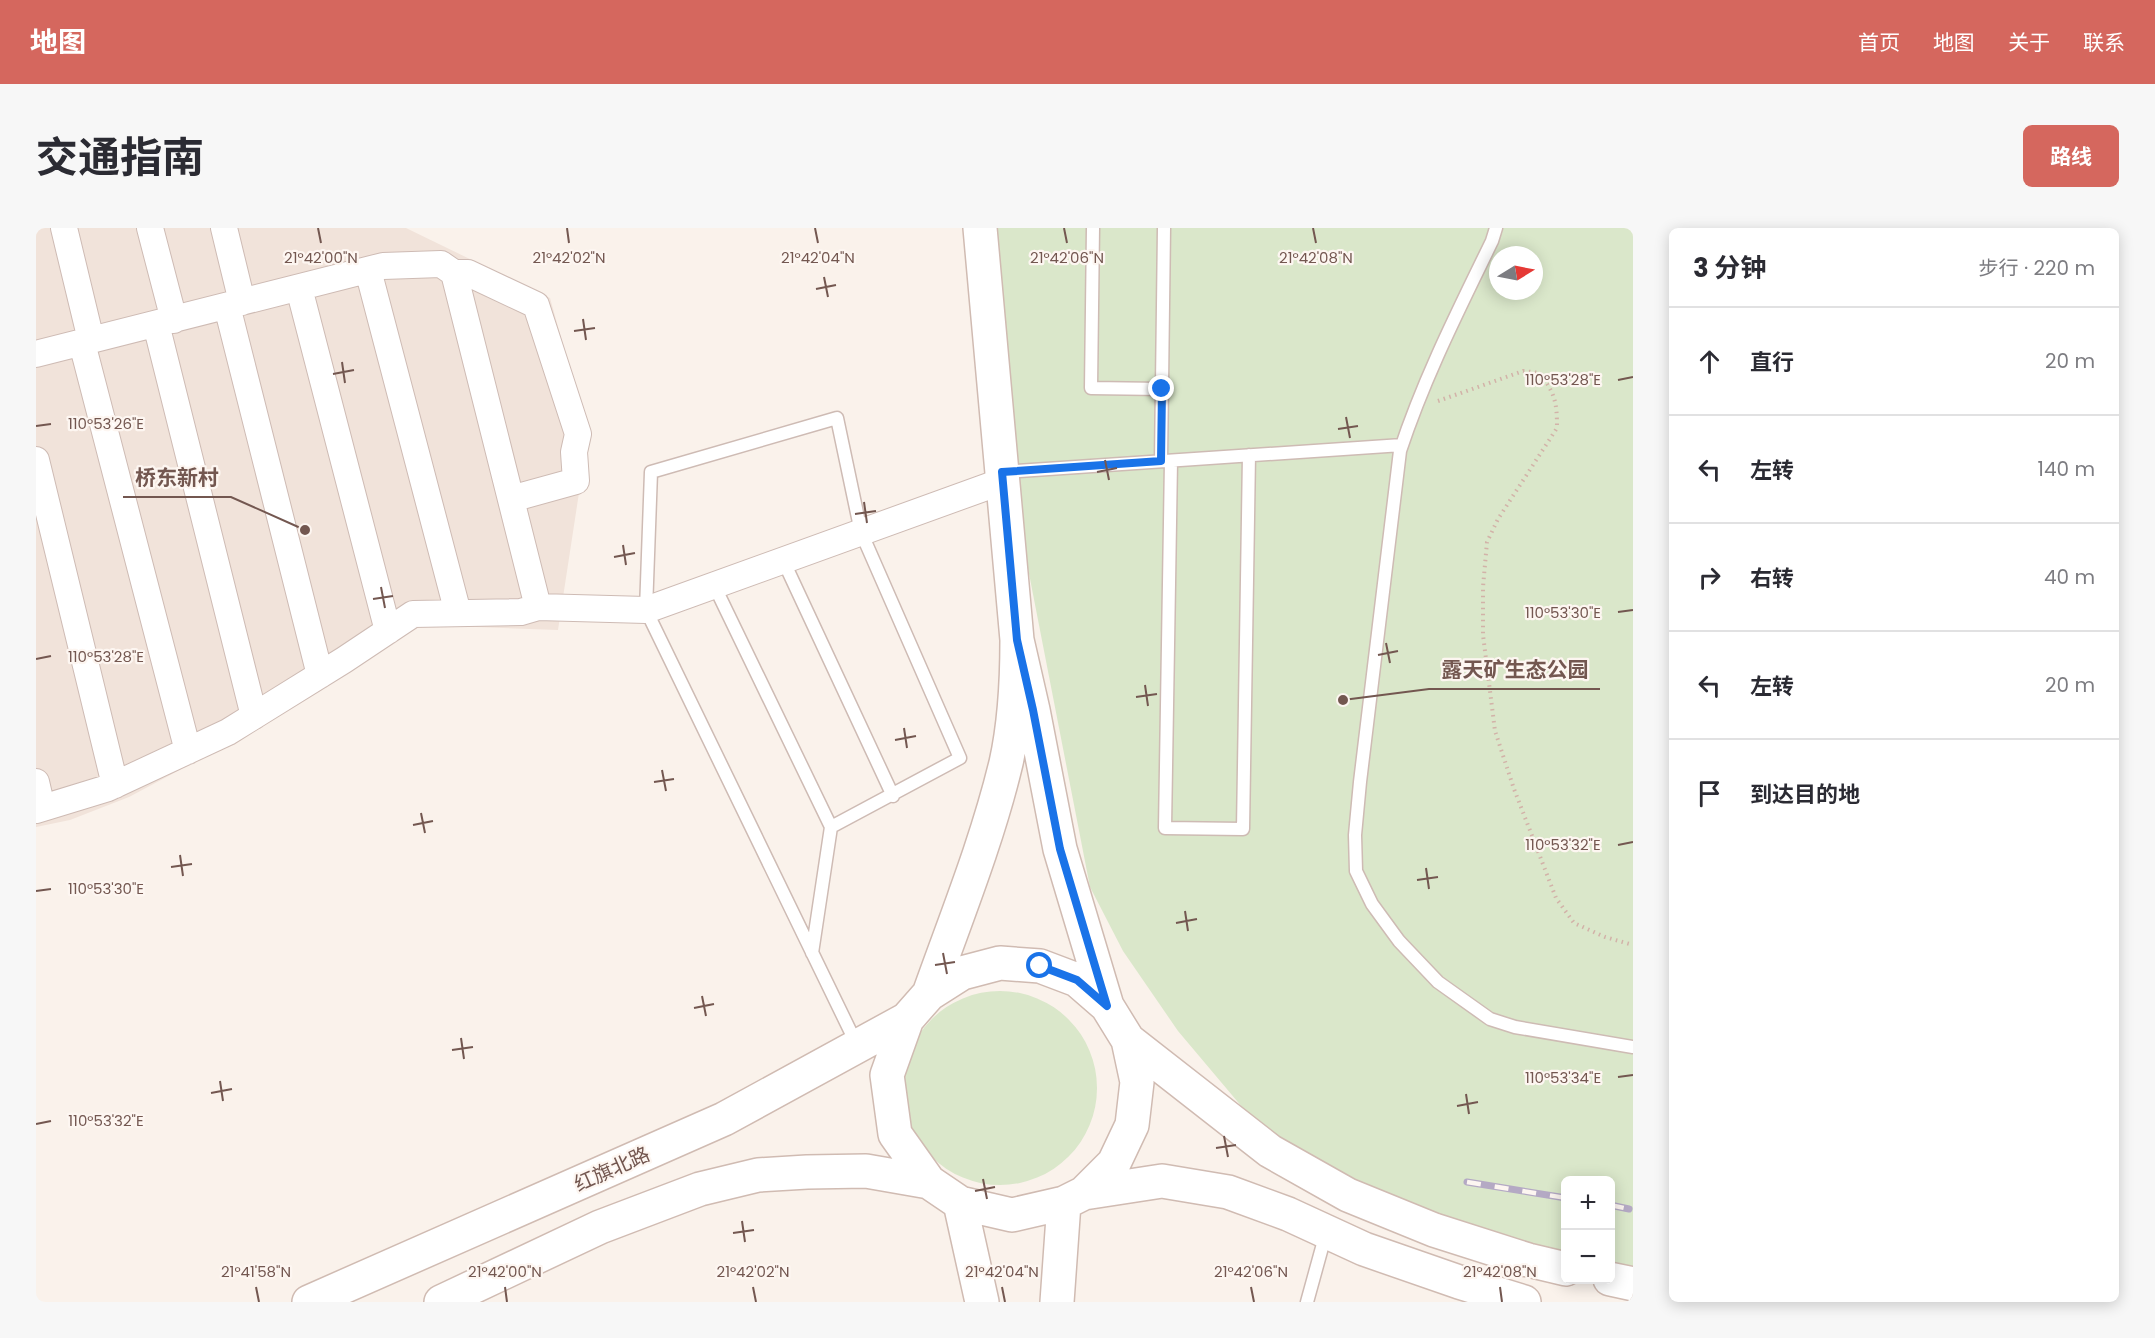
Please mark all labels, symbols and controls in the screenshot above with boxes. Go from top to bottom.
text: 地图 [30,23,86,62]
text: 首页 [1858,28,1900,57]
text: 地图 [1933,28,1975,57]
text: 关于 [2008,28,2050,57]
text: 联系 [2083,28,2125,57]
button: 路线 [2023,125,2119,187]
text: 交通指南 [36,128,204,187]
north arrow [1489,246,1543,300]
text: 21°42'00"N [284,247,358,268]
text: 21°42'02"N [533,247,606,268]
text: 21°42'04"N [781,247,855,268]
text: 21°42'06"N [1030,247,1104,268]
text: 21°42'08"N [1279,247,1353,268]
text: 3 分钟 [1693,250,1766,286]
text: 步行 · 220 m [1979,254,2095,282]
icon: ahead [1693,345,1726,378]
text: 直行 [1750,347,1794,378]
text: 20 m [2045,347,2095,375]
text: 110°53'28"E [1525,369,1601,390]
route end [1148,375,1174,401]
text: 110°53'26"E [68,413,144,434]
icon: left [1693,453,1726,486]
text: 左转 [1750,455,1794,486]
text: 140 m [2038,455,2095,483]
callout: 桥东新村 [123,458,231,497]
text: 桥东新村 [135,463,219,492]
icon: right [1693,561,1726,594]
text: 右转 [1750,563,1794,594]
text: 40 m [2044,563,2095,591]
text: 110°53'30"E [1525,602,1601,623]
text: 110°53'28"E [68,646,144,667]
callout: 露天矿生态公园 [1429,650,1600,689]
text: 露天矿生态公园 [1442,655,1589,684]
icon: left [1693,669,1726,702]
text: 左转 [1750,671,1794,702]
text: 20 m [2045,671,2095,699]
icon: arrive [1693,777,1726,810]
text: 到达目的地 [1750,779,1860,810]
text: 110°53'32"E [1525,834,1601,855]
text: 110°53'30"E [68,878,144,899]
route start [1026,952,1052,978]
text: 110°53'34"E [1525,1067,1601,1088]
text: 110°53'32"E [68,1110,144,1131]
street label: 红旗北路 [570,1140,654,1198]
map controls [1561,1176,1615,1284]
button: + [1561,1176,1615,1230]
button: − [1561,1230,1615,1284]
text: 21°41'58"N [221,1261,291,1282]
text: 21°42'00"N [468,1261,542,1282]
text: 21°42'02"N [717,1261,790,1282]
text: 21°42'04"N [965,1261,1039,1282]
text: 21°42'06"N [1214,1261,1288,1282]
text: 21°42'08"N [1463,1261,1537,1282]

